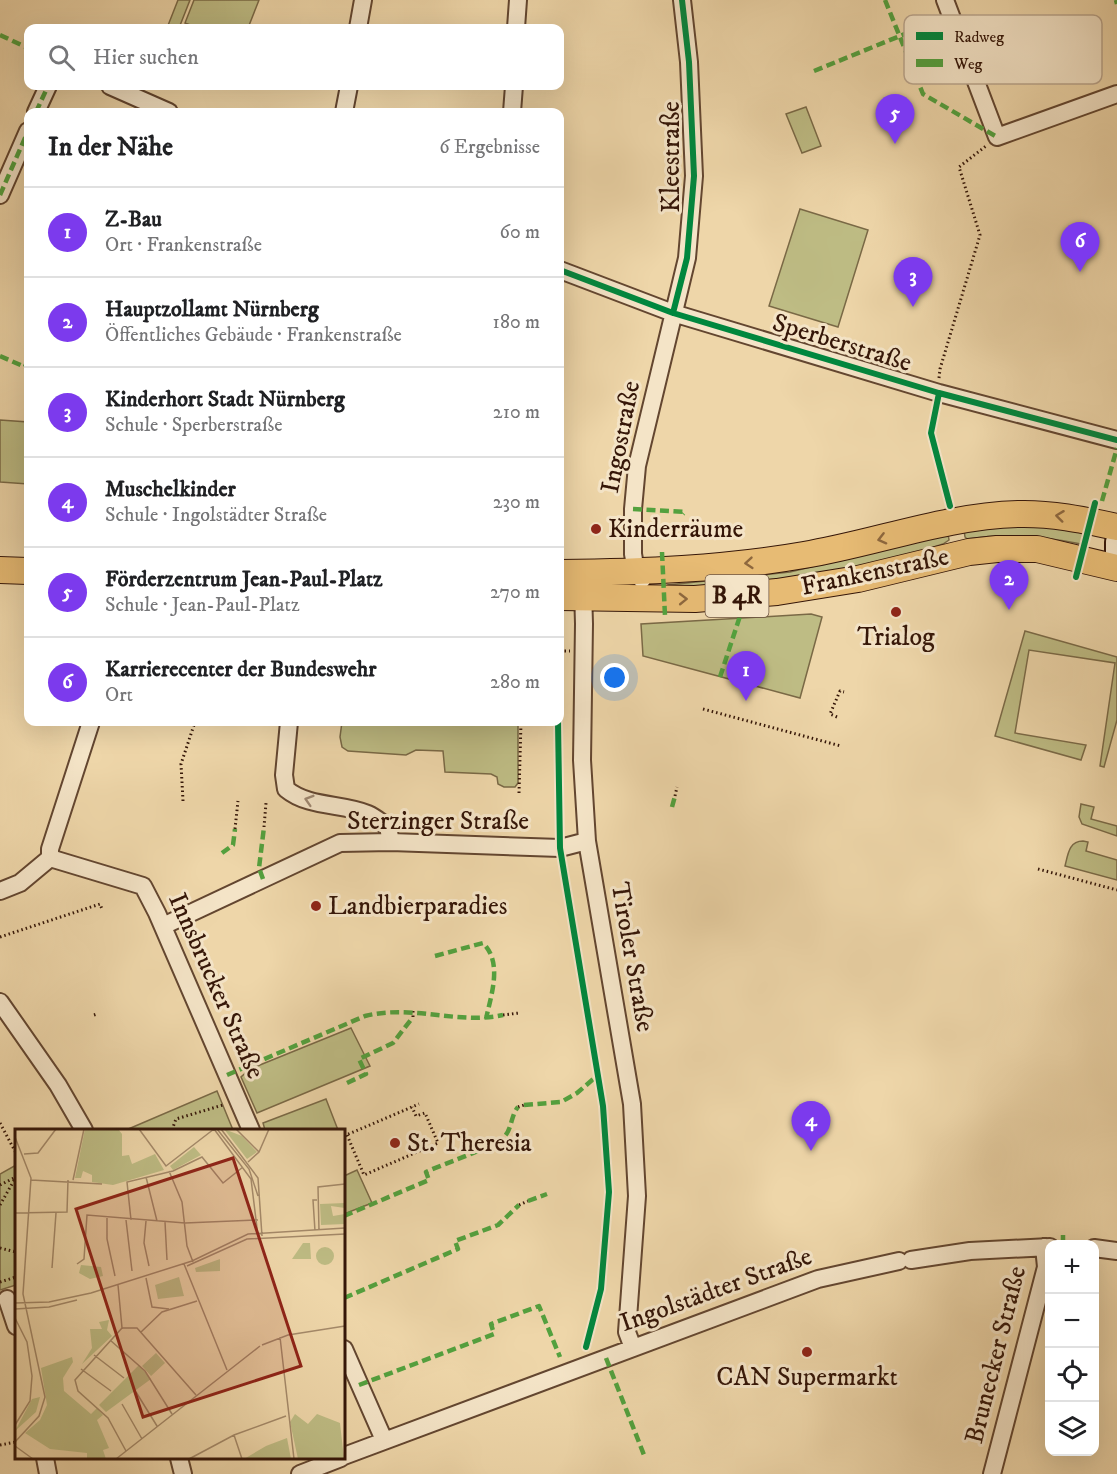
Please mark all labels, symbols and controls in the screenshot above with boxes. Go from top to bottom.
legend [904,15,1102,84]
search box [24,24,564,90]
text: Radweg [954,27,1004,47]
icon: search [45,41,78,74]
text: Hier suchen [93,44,199,71]
text: Weg [953,54,983,74]
pin: 5 [876,94,914,144]
street label: Kleestraße [655,101,688,213]
text: In der Nähe [48,131,173,164]
text: 6 Ergebnisse [439,135,540,160]
text: Z-Bau [105,206,162,233]
text: 1 [64,220,71,245]
text: 60 m [500,220,540,245]
pin: 6 [1060,222,1100,272]
text: Ort · Frankenstraße [105,233,262,258]
pin: 3 [894,258,932,307]
text: Hauptzollamt Nürnberg [105,296,319,323]
street label: Sperberstraße [768,306,916,380]
text: 2 [63,310,72,335]
text: 180 m [493,310,540,335]
text: Öffentliches Gebäude · Frankenstraße [105,323,402,348]
street label: Ingostraße [594,378,648,496]
text: Kinderhort Stadt Nürnberg [105,386,345,413]
text: 3 [64,400,71,425]
text: 210 m [493,400,540,425]
text: Schule · Sperberstraße [105,413,282,438]
text: Muschelkinder [105,476,236,503]
text: 4 [62,490,73,515]
text: 230 m [493,490,540,515]
text: Schule · Ingolstädter Straße [105,503,327,528]
one-way arrow [1055,510,1064,523]
place label: Kinderräume [608,513,743,546]
marker: Kinderräume [589,522,603,536]
one-way arrow [877,532,887,545]
street label: Frankenstraße [798,540,952,604]
one-way arrow [744,556,753,569]
pin: 2 [990,560,1028,610]
text: Förderzentrum Jean-Paul-Platz [105,566,383,593]
road number: B 4R [706,575,768,617]
text: 5 [63,580,72,605]
text: 270 m [490,580,540,605]
text: Schule · Jean-Paul-Platz [105,593,300,618]
one-way arrow [679,593,688,605]
marker: Trialog [889,605,903,619]
place label: Trialog [857,621,935,654]
pin: 1 [726,652,766,701]
text: Karrierecenter der Bundeswehr [105,656,377,683]
your location [600,663,629,692]
text: 6 [62,670,73,695]
text: 280 m [490,670,540,695]
text: Ort [105,683,133,708]
one-way arrow [304,795,315,807]
street label: Sterzinger Straße [347,805,529,838]
street label: Tiroler Straße [603,880,661,1034]
street label: Innsbrucker Straße [160,888,272,1084]
place label: Landbierparadies [328,890,508,923]
marker: Landbierparadies [309,899,323,913]
pin: 4 [792,1102,830,1151]
place label: St. Theresia [407,1127,532,1160]
inset map [15,1129,345,1459]
marker: St. Theresia [388,1136,402,1150]
street label: Ingolstädter Straße [616,1240,816,1340]
map controls [1045,1240,1099,1456]
button: + [1045,1240,1099,1294]
street label: Brunecker Straße [958,1263,1034,1447]
button: − [1045,1294,1099,1348]
marker: CAN Supermarkt [800,1345,814,1359]
button: locate [1045,1348,1099,1402]
place label: CAN Supermarkt [716,1361,898,1394]
button: layers [1045,1402,1099,1456]

